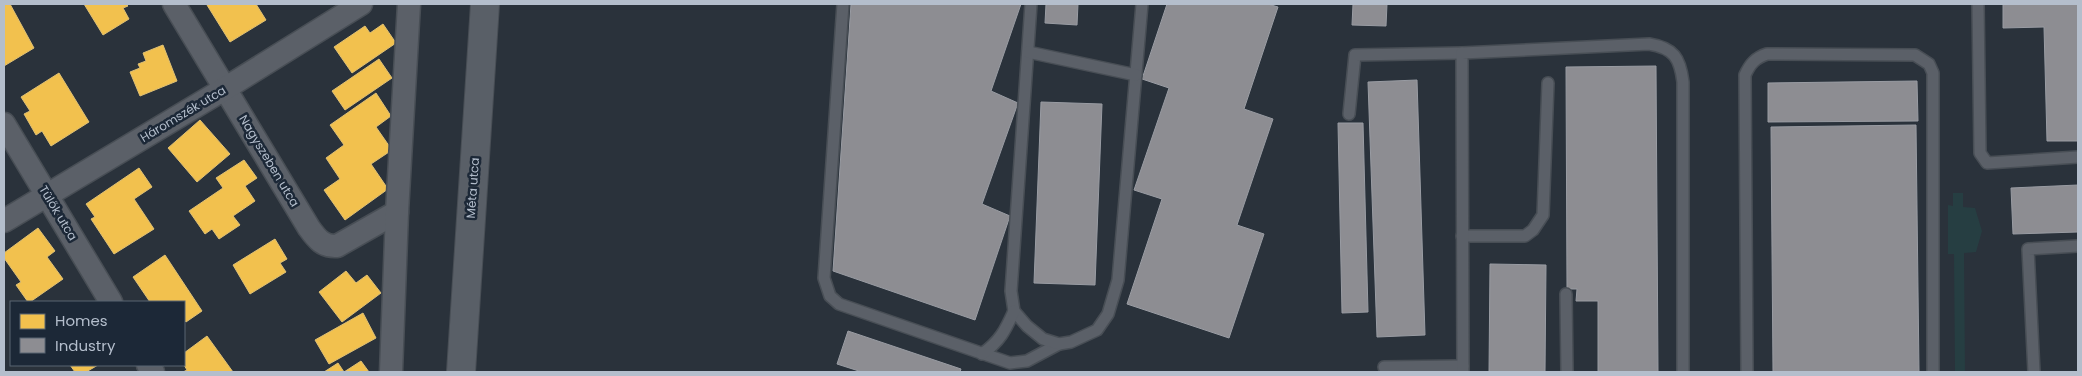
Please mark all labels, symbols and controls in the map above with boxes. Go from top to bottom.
street label: Háromszék utca [137,81,229,146]
street label: Nagyszeben utca [235,112,304,210]
street label: Méta utca [462,157,483,219]
street label: Tülök utca [35,182,82,244]
legend [10,301,185,366]
text: Homes [55,310,108,331]
text: Industry [55,335,116,356]

